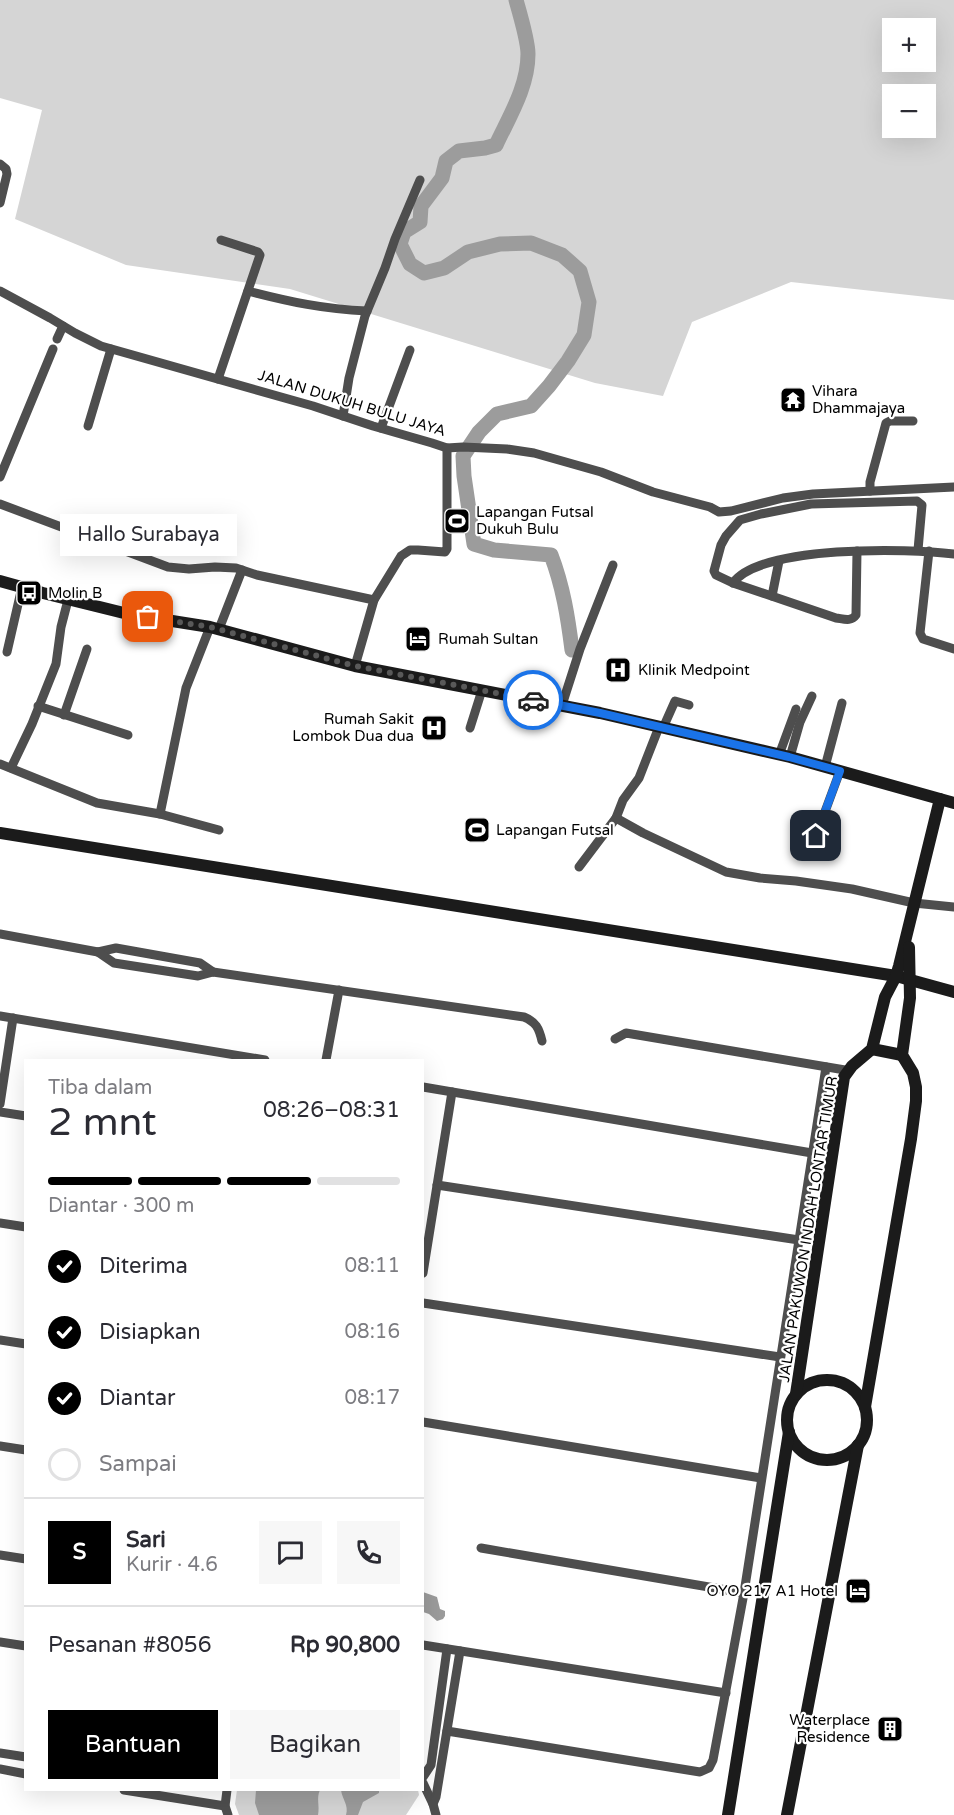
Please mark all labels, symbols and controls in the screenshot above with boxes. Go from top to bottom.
map controls [882,18,936,138]
button: + [882,18,936,72]
button: − [882,84,936,138]
street label: JALAN DUKUH BULU JAYA [256,366,448,440]
place label: Vihara Dhammajaya [812,382,905,417]
temple icon: Vihara Dhammajaya [778,385,808,415]
place label: Lapangan Futsal Dukuh Bulu [476,503,594,538]
sports icon: Lapangan Futsal Dukuh Bulu [442,506,472,536]
callout: Hallo Surabaya [60,515,237,557]
text: Hallo Surabaya [77,523,220,547]
bus stop icon: Molin B [14,578,44,608]
place label: Molin B [48,584,102,602]
pin [122,591,173,642]
icon: bag [131,600,164,633]
hotel icon: Rumah Sultan [403,624,433,654]
place label: Rumah Sultan [438,630,538,648]
hospital icon: Klinik Medpoint [603,655,633,685]
place label: Klinik Medpoint [638,661,750,679]
courier [503,670,563,730]
icon: car [517,684,550,717]
place label: Rumah Sakit Lombok Dua dua [292,710,414,745]
hospital icon: Rumah Sakit Lombok Dua dua [419,713,449,743]
pin [790,810,841,861]
sports icon: Lapangan Futsal [462,815,492,845]
icon: home [799,819,832,852]
place label: Lapangan Futsal [496,821,614,839]
street label: JALAN PAKUWON INDAH LONTAR TIMUR [775,1075,841,1383]
text: Tiba dalam [48,1076,152,1100]
text: 08:26–08:31 [263,1097,400,1123]
text: 2 mnt [48,1099,157,1146]
text: Diantar · 300 m [48,1194,194,1218]
icon: check [48,1250,81,1283]
text: Diterima [99,1253,188,1279]
text: 08:11 [345,1254,400,1278]
icon: check [48,1316,81,1349]
text: Disiapkan [99,1319,201,1345]
text: 08:16 [345,1320,400,1344]
icon: check [48,1382,81,1415]
text: Diantar [99,1385,175,1411]
text: 08:17 [345,1386,400,1410]
text: Sampai [99,1451,177,1477]
button: chat [259,1521,322,1584]
button: phone [337,1521,400,1584]
text: Sari [126,1527,166,1553]
text: S [73,1539,86,1565]
text: Kurir · 4.6 [126,1553,218,1577]
hotel icon: OYO 217 A1 Hotel [843,1576,873,1606]
place label: OYO 217 A1 Hotel [706,1582,838,1600]
text: Pesanan #8056 [48,1632,211,1658]
text: Rp 90,800 [290,1632,400,1658]
button: Bantuan [48,1710,218,1779]
button: Bagikan [230,1710,400,1779]
place label: Waterplace Residence [789,1711,870,1746]
building icon: Waterplace Residence [875,1714,905,1744]

